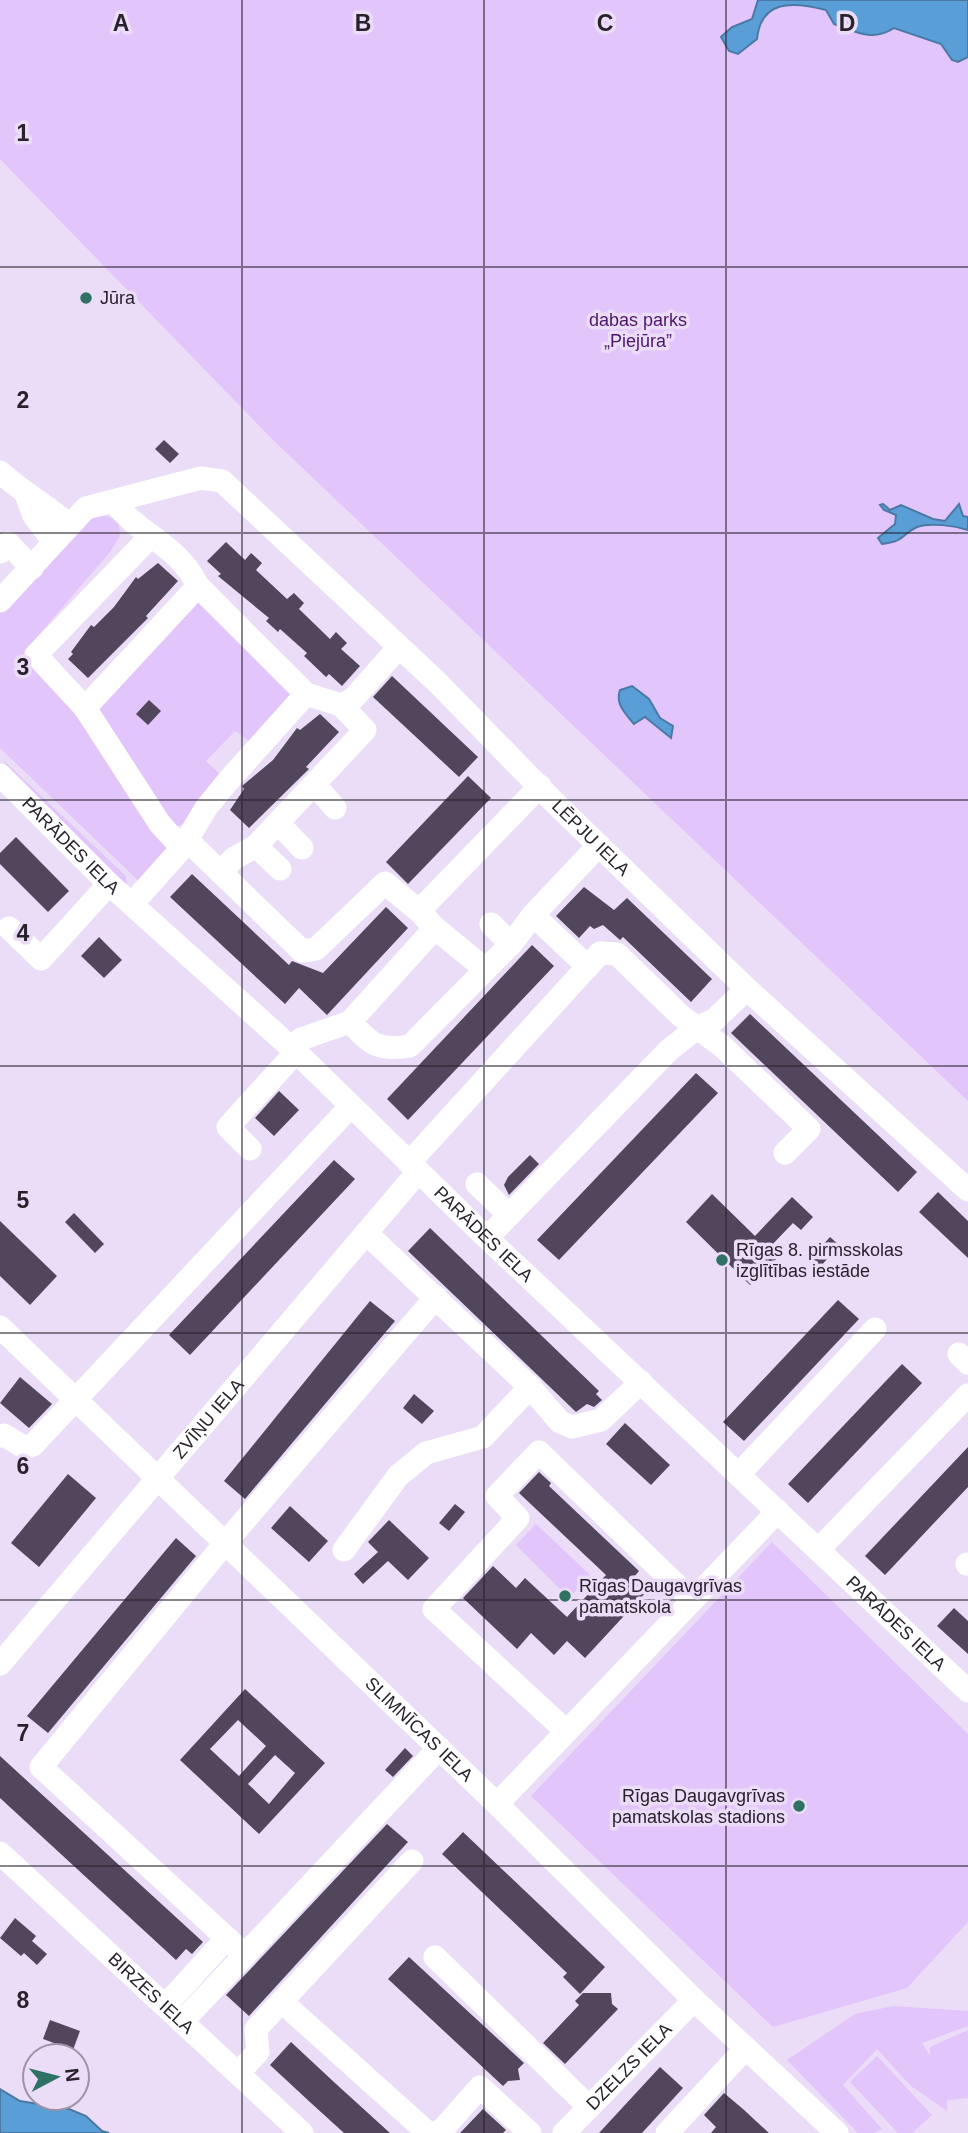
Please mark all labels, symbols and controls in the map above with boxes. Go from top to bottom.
text: A [113,10,129,36]
text: B [355,10,371,36]
text: C [597,10,613,36]
text: D [839,10,855,36]
text: 1 [17,120,30,146]
place label: Jūra [100,288,136,308]
marker: Jūra [78,290,94,306]
park label: dabas parks „Piejūra” [589,310,687,351]
text: 2 [17,387,29,413]
text: 3 [17,654,29,680]
street label: PARĀDES IELA [18,793,123,898]
street label: LĒPJU IELA [548,796,634,880]
text: 4 [17,920,30,946]
street label: PARĀDES IELA [430,1182,537,1286]
text: 5 [17,1187,30,1213]
place label: Rīgas 8. pirmsskolas izglītības iestāde [736,1240,903,1281]
marker: Rīgas 8. pirmsskolas izglītības iestāde [714,1252,730,1268]
street label: ZVĪŅU IELA [169,1375,248,1462]
text: 6 [17,1453,29,1479]
street label: PARĀDES IELA [842,1572,950,1675]
place label: Rīgas Daugavgrīvas pamatskola [579,1576,742,1617]
marker: Rīgas Daugavgrīvas pamatskola [557,1588,573,1604]
street label: SLIMNĪCAS IELA [361,1673,477,1785]
text: 7 [17,1720,29,1746]
place label: Rīgas Daugavgrīvas pamatskolas stadions [612,1786,785,1827]
marker: Rīgas Daugavgrīvas pamatskolas stadions [791,1798,807,1814]
street label: BIRZES IELA [104,1949,198,2037]
text: 8 [17,1987,30,2013]
street label: DZELZS IELA [582,2019,676,2114]
north arrow [21,2042,91,2112]
text: N [61,2067,84,2083]

